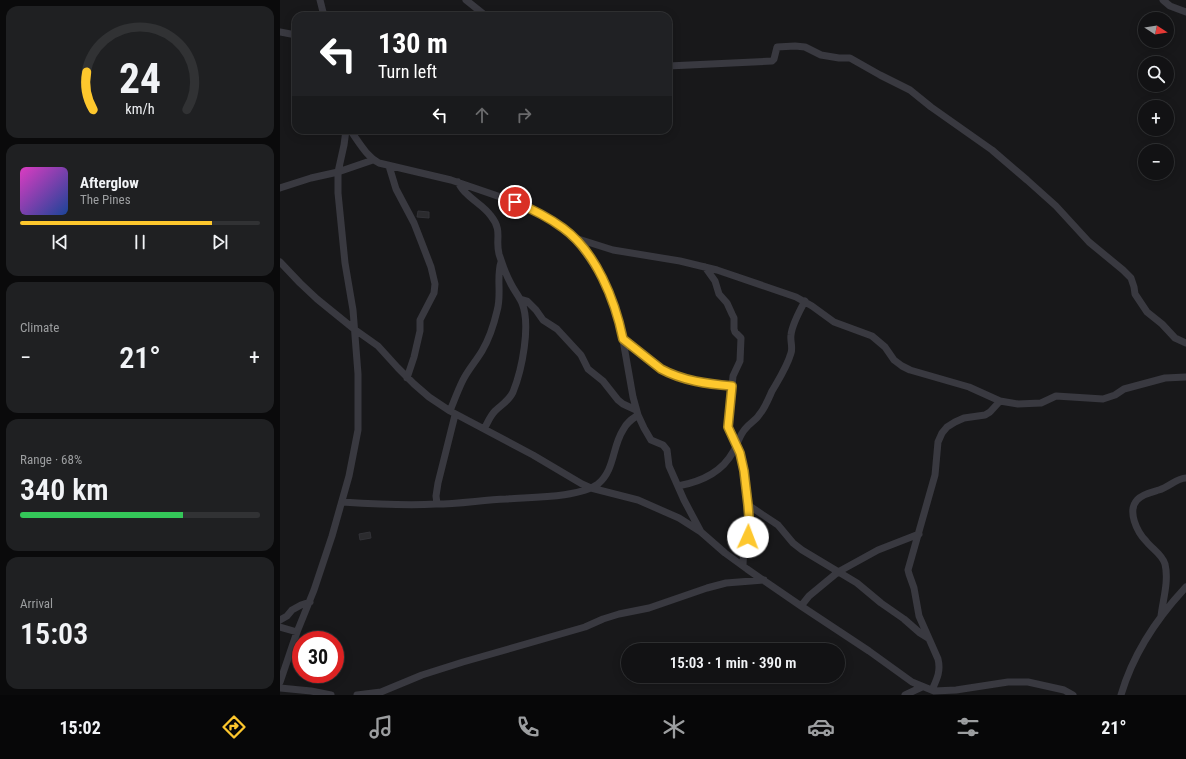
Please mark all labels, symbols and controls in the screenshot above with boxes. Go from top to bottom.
north arrow [1138,12,1174,48]
map controls [1138,12,1174,180]
text: 130 m [378,27,448,60]
icon: left [312,28,364,80]
text: 24 [119,54,161,103]
button: search [1138,56,1174,92]
text: Turn left [378,61,437,82]
text: km/h [125,100,155,116]
button: + [1138,100,1174,136]
icon: left [429,104,451,126]
icon: ahead [471,104,493,126]
icon: right [513,104,535,126]
button: − [1138,144,1174,180]
text: Afterglow [80,174,139,192]
pin [498,185,532,219]
icon: arrive [504,191,526,213]
text: The Pines [80,192,131,207]
icon: previous [49,231,71,253]
icon: pause [129,231,151,253]
icon: next [209,231,231,253]
text: Climate [20,320,59,335]
text: 21° [119,340,161,375]
text: − [20,345,31,370]
text: + [249,345,260,370]
text: Range · 68% [20,452,82,467]
text: 340 km [20,472,109,507]
position arrow [727,516,769,558]
text: Arrival [20,596,53,611]
text: 15:03 [20,616,88,651]
speed limit sign: 30 [292,631,344,683]
text: 15:03 · 1 min · 390 m [670,654,796,672]
icon: directions [220,713,248,741]
icon: music [367,713,395,741]
icon: phone [514,713,542,741]
icon: climate [660,713,688,741]
icon: car [807,713,835,741]
icon: filters [954,713,982,741]
text: 15:02 [59,717,101,738]
text: 21° [1101,717,1126,738]

